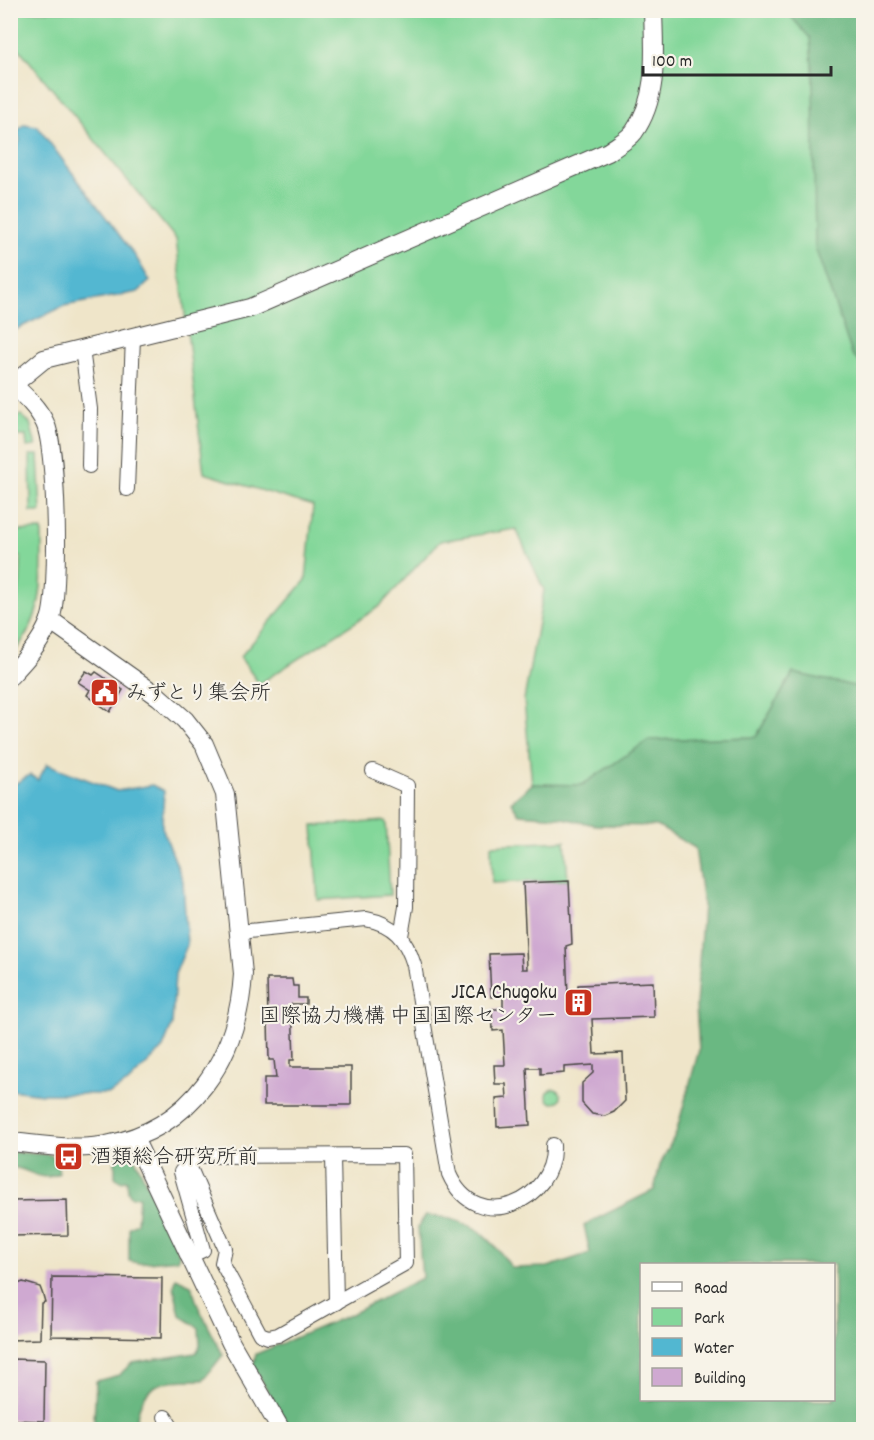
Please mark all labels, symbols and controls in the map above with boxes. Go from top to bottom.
scale bar [643,39,830,77]
text: 100 m [652,50,692,75]
public building icon: みずとり集会所 [89,676,121,708]
place label: みずとり集会所 [126,680,271,710]
place label: JICA Chugoku 国際協力機構 中国国際センター [259,979,557,1033]
building icon: JICA Chugoku 国際協力機構 中国国際センター [562,987,594,1019]
bus stop icon: 酒類総合研究所前 [53,1140,85,1172]
place label: 酒類総合研究所前 [90,1144,258,1174]
legend [640,1263,835,1401]
text: Road [694,1277,728,1302]
text: Park [694,1307,725,1332]
text: Water [694,1337,734,1362]
text: Building [694,1367,746,1392]

